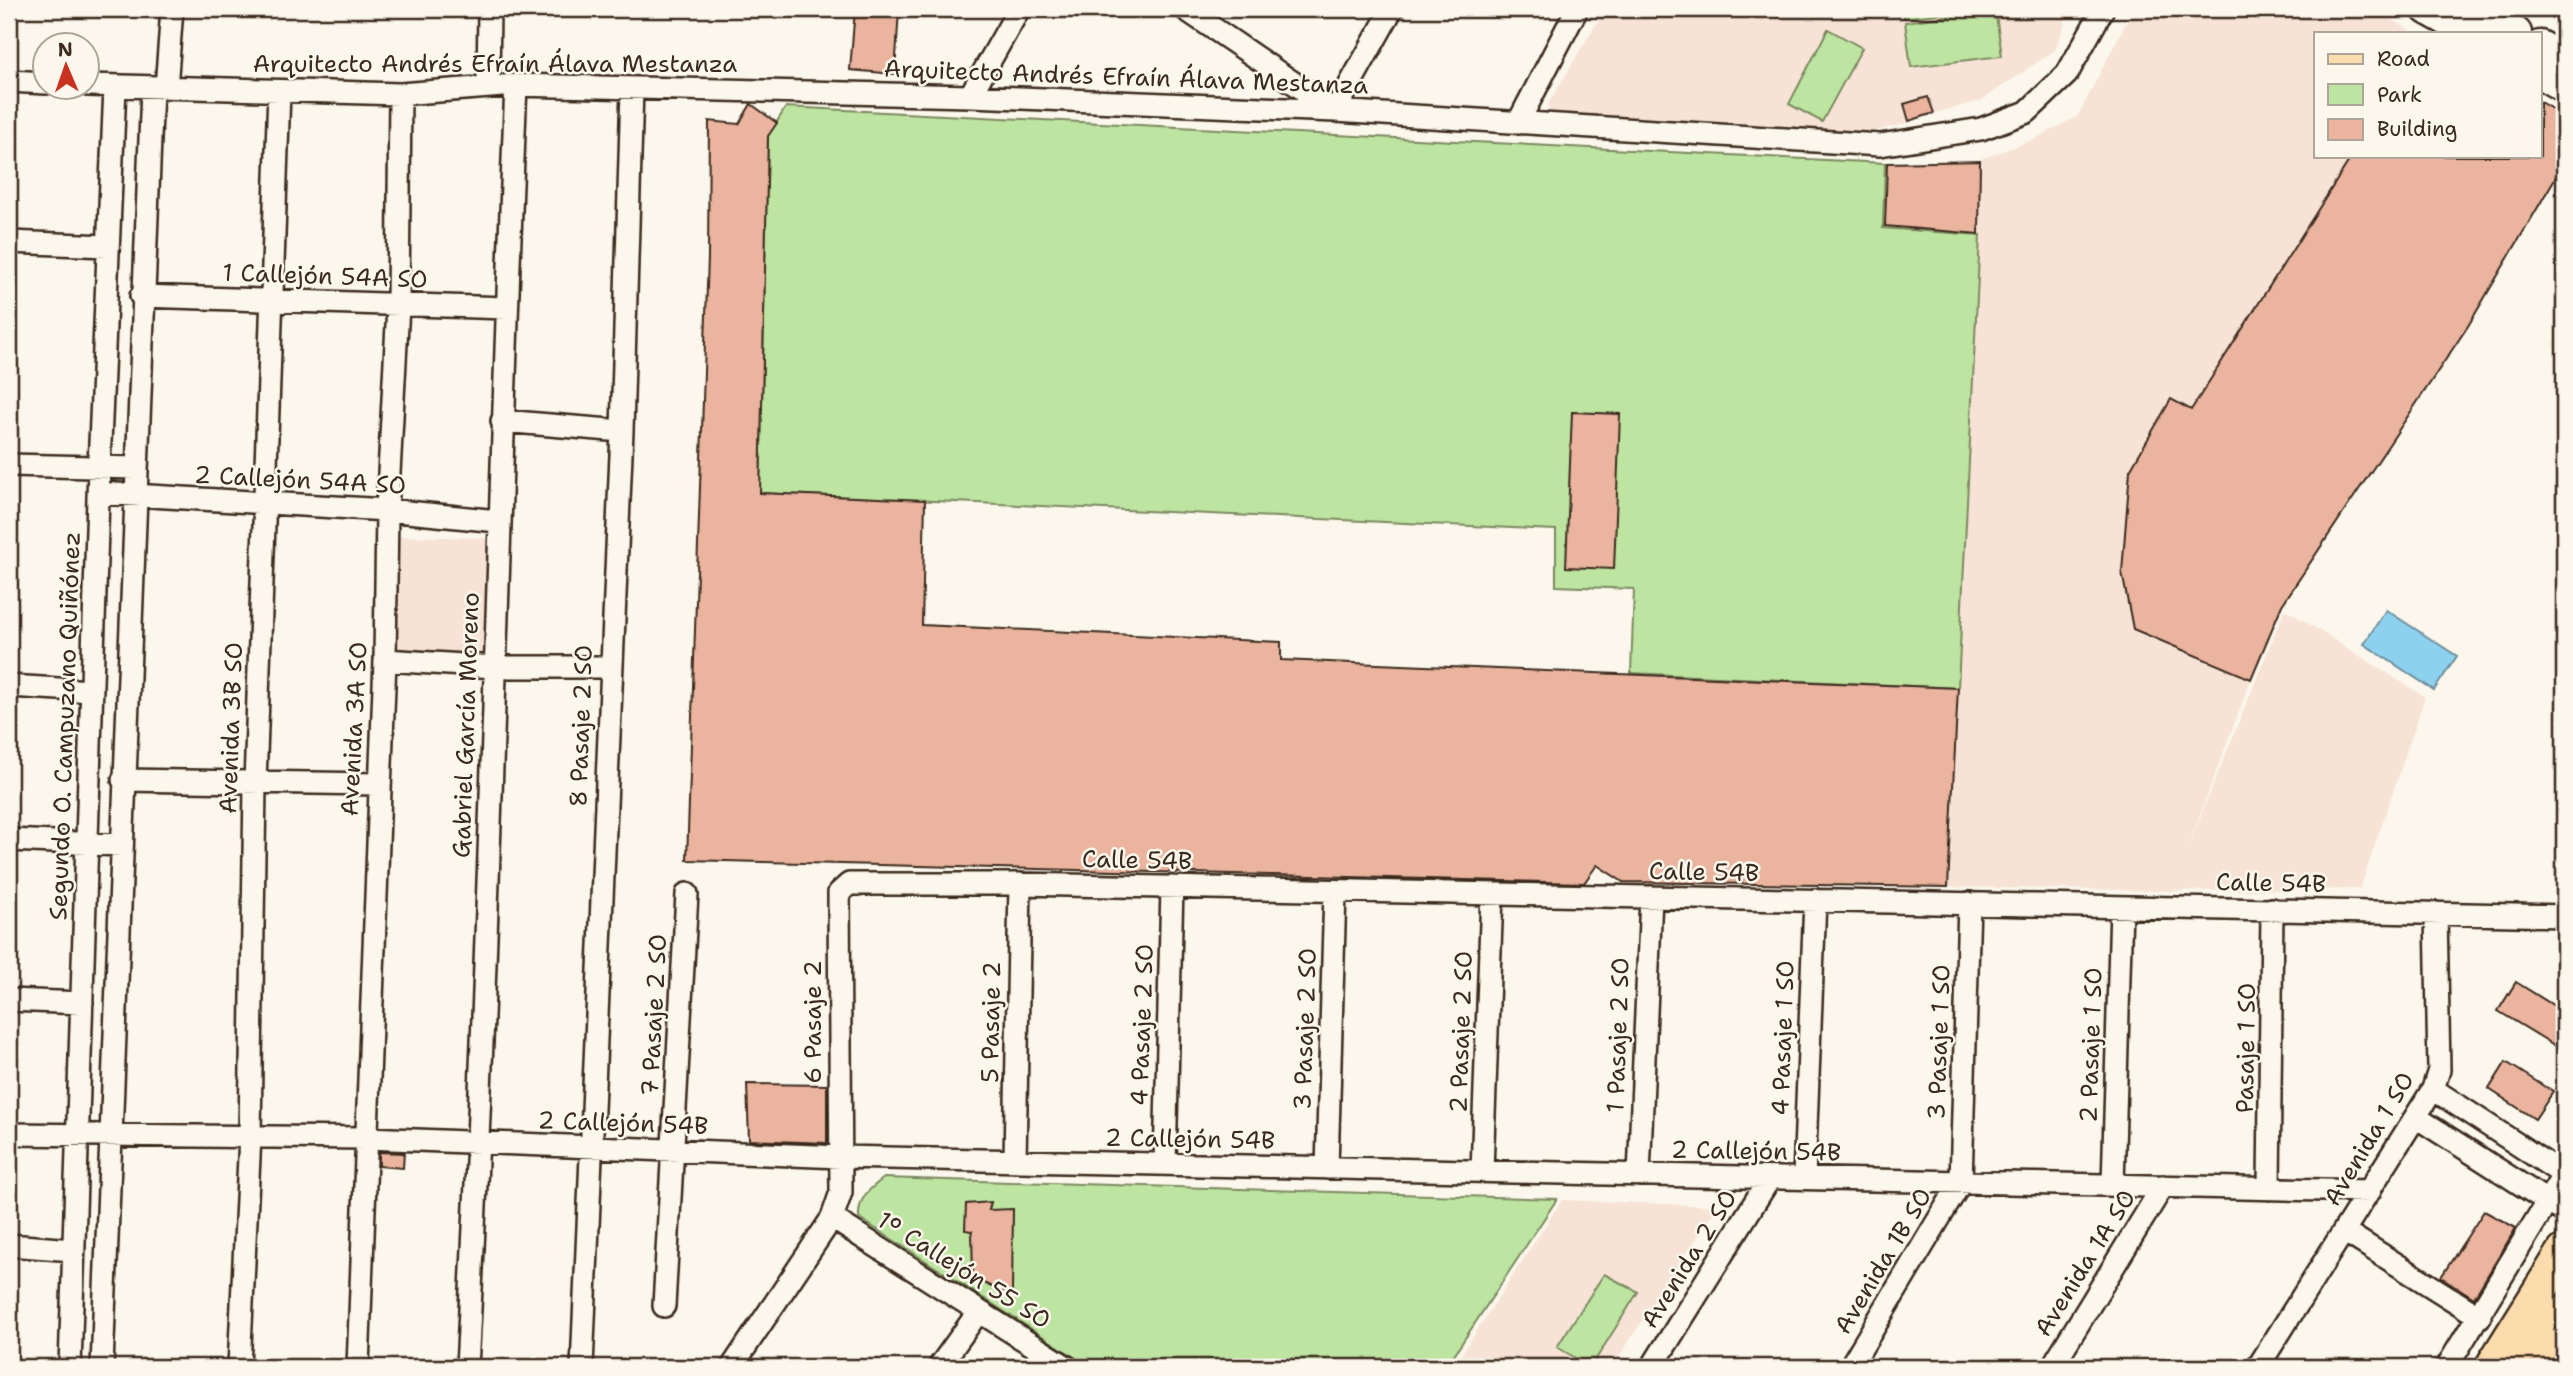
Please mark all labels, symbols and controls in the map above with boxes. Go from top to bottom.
north arrow [32,32,102,102]
legend [2314,32,2542,158]
text: N [57,37,73,62]
text: Road [2377,45,2430,73]
street label: Arquitecto Andrés Efraín Álava Mestanza [253,48,737,80]
street label: Arquitecto Andrés Efraín Álava Mestanza [883,53,1369,101]
text: Park [2377,81,2422,109]
text: Building [2377,115,2457,143]
street label: 1 Callejón 54A SO [222,256,428,296]
street label: 2 Callejón 54A SO [193,458,407,502]
street label: Segundo O. Campuzano Quiñónez [42,531,88,921]
street label: Gabriel García Moreno [445,592,487,858]
street label: Avenida 3A SO [333,641,375,817]
street label: Avenida 3B SO [212,642,250,814]
street label: 8 Pasaje 2 SO [562,644,600,808]
street label: Calle 54B [1082,843,1192,877]
street label: Calle 54B [1649,855,1759,889]
street label: Calle 54B [2216,866,2326,900]
street label: 7 Pasaje 2 SO [634,933,674,1097]
street label: 4 Pasaje 2 SO [1123,943,1161,1107]
street label: 3 Pasaje 2 SO [1286,947,1324,1111]
street label: 2 Pasaje 2 SO [1442,950,1480,1114]
street label: 1 Pasaje 2 SO [1599,957,1637,1113]
street label: 6 Pasaje 2 [797,960,829,1084]
street label: 4 Pasaje 1 SO [1764,960,1802,1116]
street label: 5 Pasaje 2 [974,961,1008,1083]
street label: 3 Pasaje 1 SO [1920,964,1958,1120]
street label: 2 Pasaje 1 SO [2072,967,2110,1123]
street label: Pasaje 1 SO [2229,983,2263,1113]
street label: Avenida 1 SO [2316,1066,2422,1212]
street label: 2 Callejón 54B [537,1104,709,1142]
street label: 2 Callejón 54B [1105,1122,1275,1156]
street label: 2 Callejón 54B [1671,1134,1841,1168]
street label: Avenida 1B SO [1827,1182,1939,1340]
street label: Avenida 2 SO [1634,1184,1744,1334]
street label: Avenida 1A SO [2027,1184,2143,1342]
street label: 1º Callejón 55 SO [871,1204,1057,1336]

